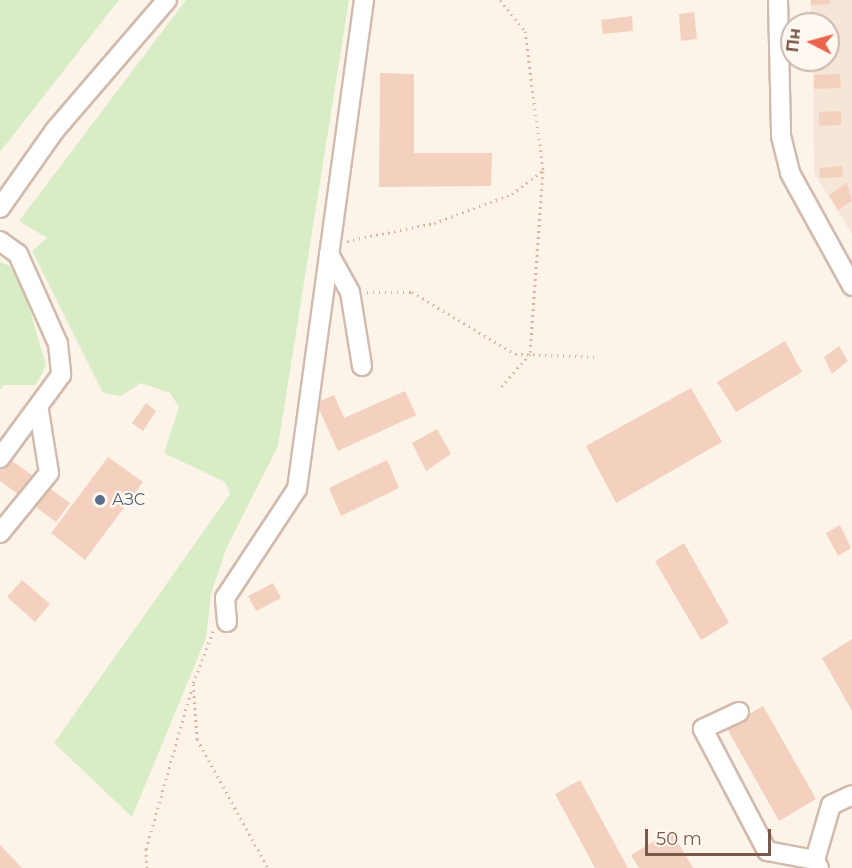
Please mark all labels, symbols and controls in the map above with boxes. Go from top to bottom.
north arrow [780,12,840,72]
text: Пн [783,27,804,53]
place label: АЗС [112,490,145,510]
marker: АЗС [93,493,107,507]
scale bar [648,817,774,855]
text: 50 m [656,828,702,850]

